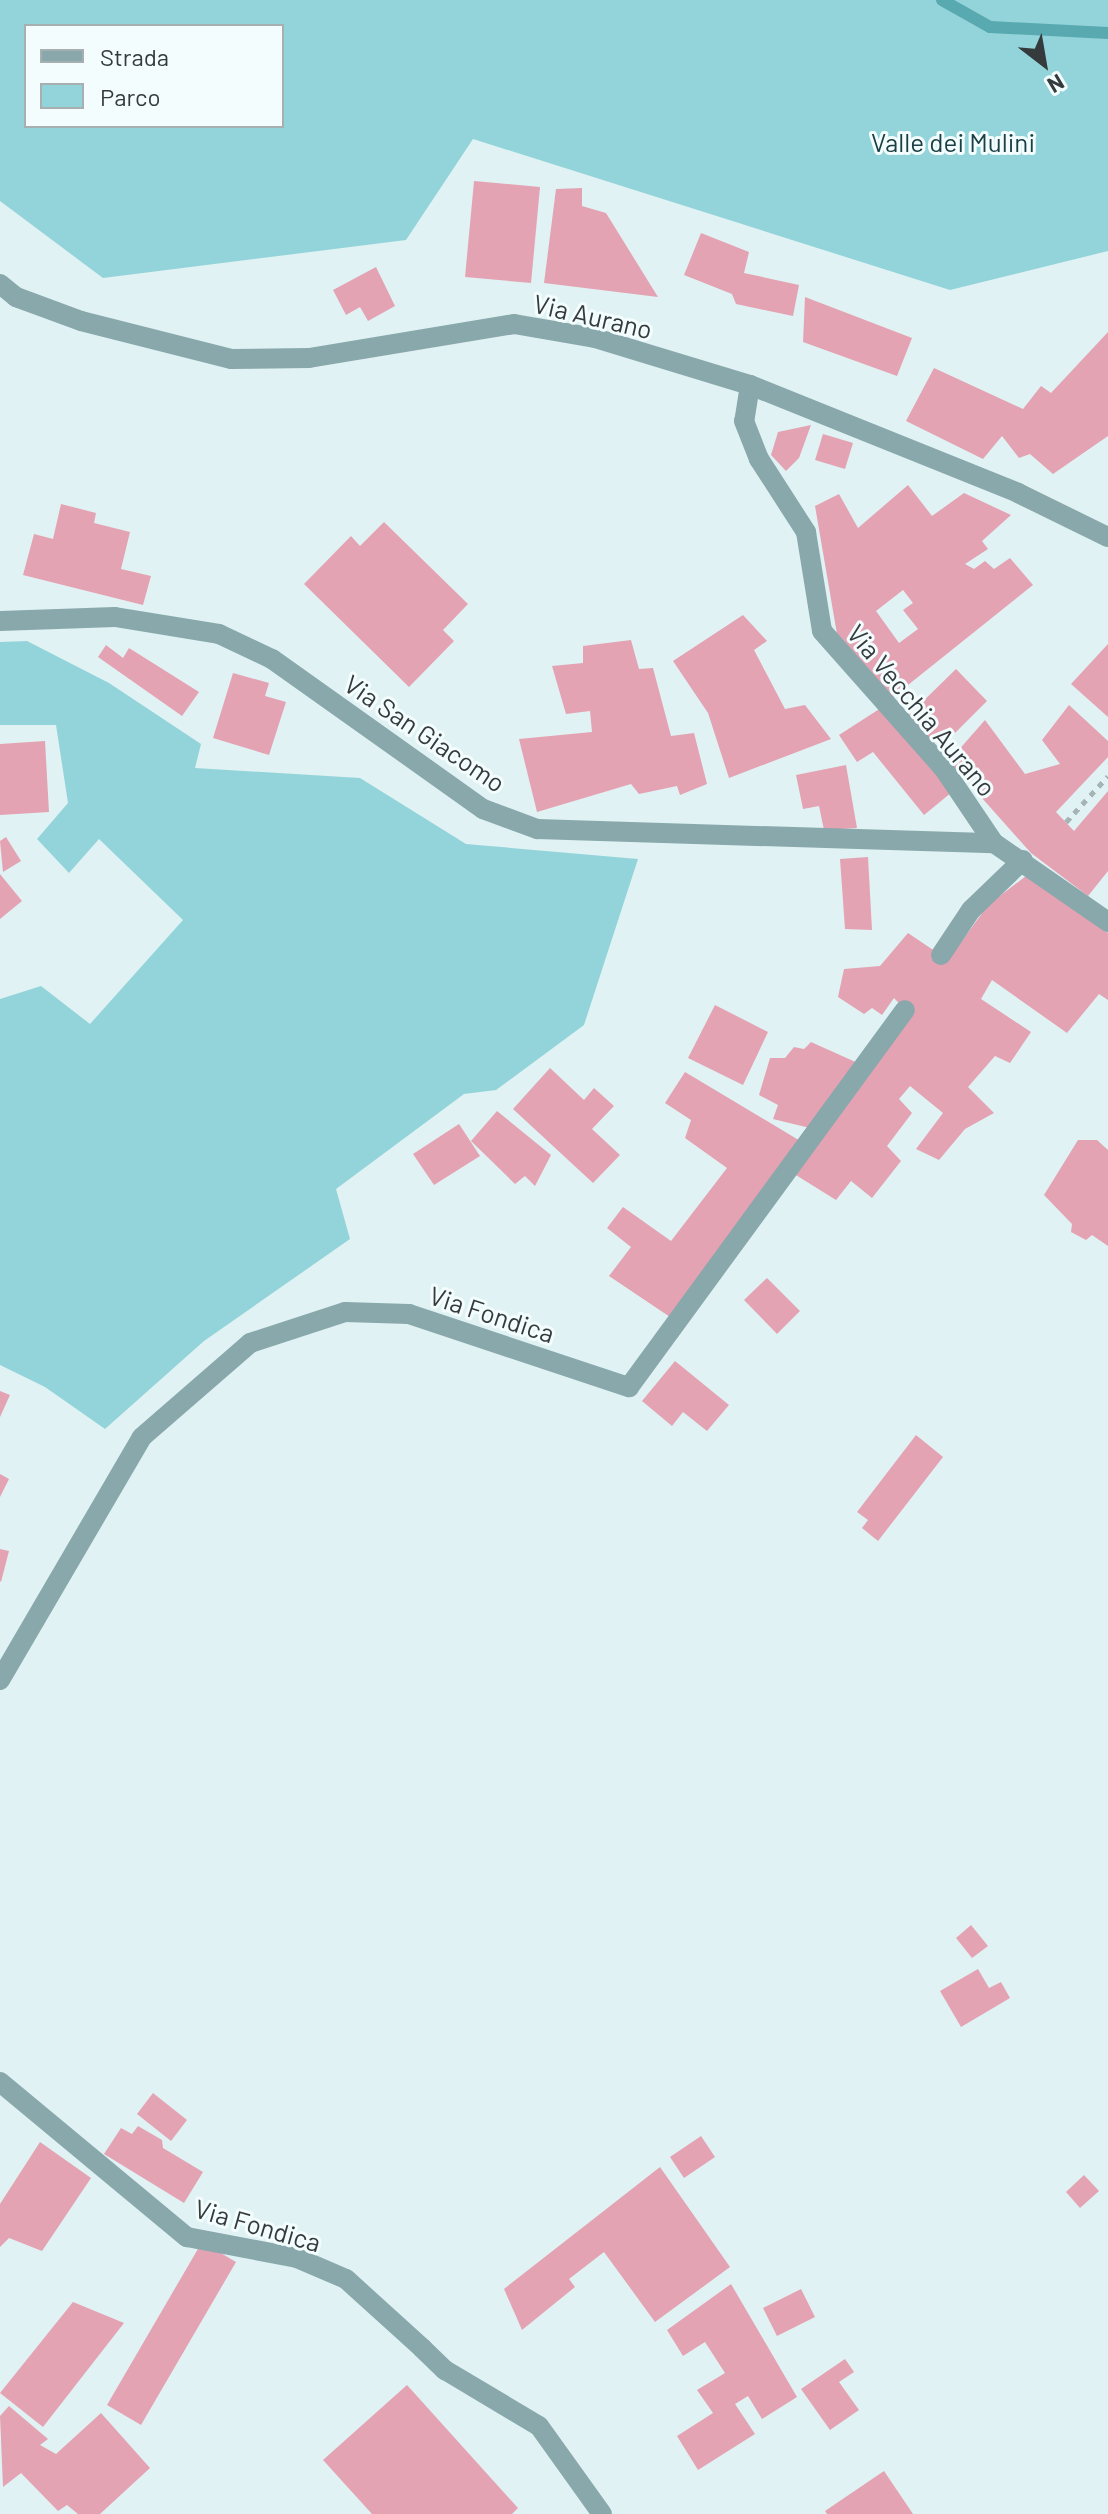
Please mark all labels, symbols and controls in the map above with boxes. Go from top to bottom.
legend [24,24,284,128]
north arrow [1004,24,1084,104]
text: Strada [100,42,169,71]
text: N [1043,70,1069,99]
text: Parco [100,82,161,111]
park label: Valle dei Mulini [871,126,1035,158]
street label: Via Aurano [531,287,655,345]
street label: Via Vecchia Aurano [841,618,1003,802]
street label: Via San Giacomo [339,668,511,798]
street label: Via Fondica [425,1279,559,1349]
street label: Via Fondica [191,2192,325,2258]

